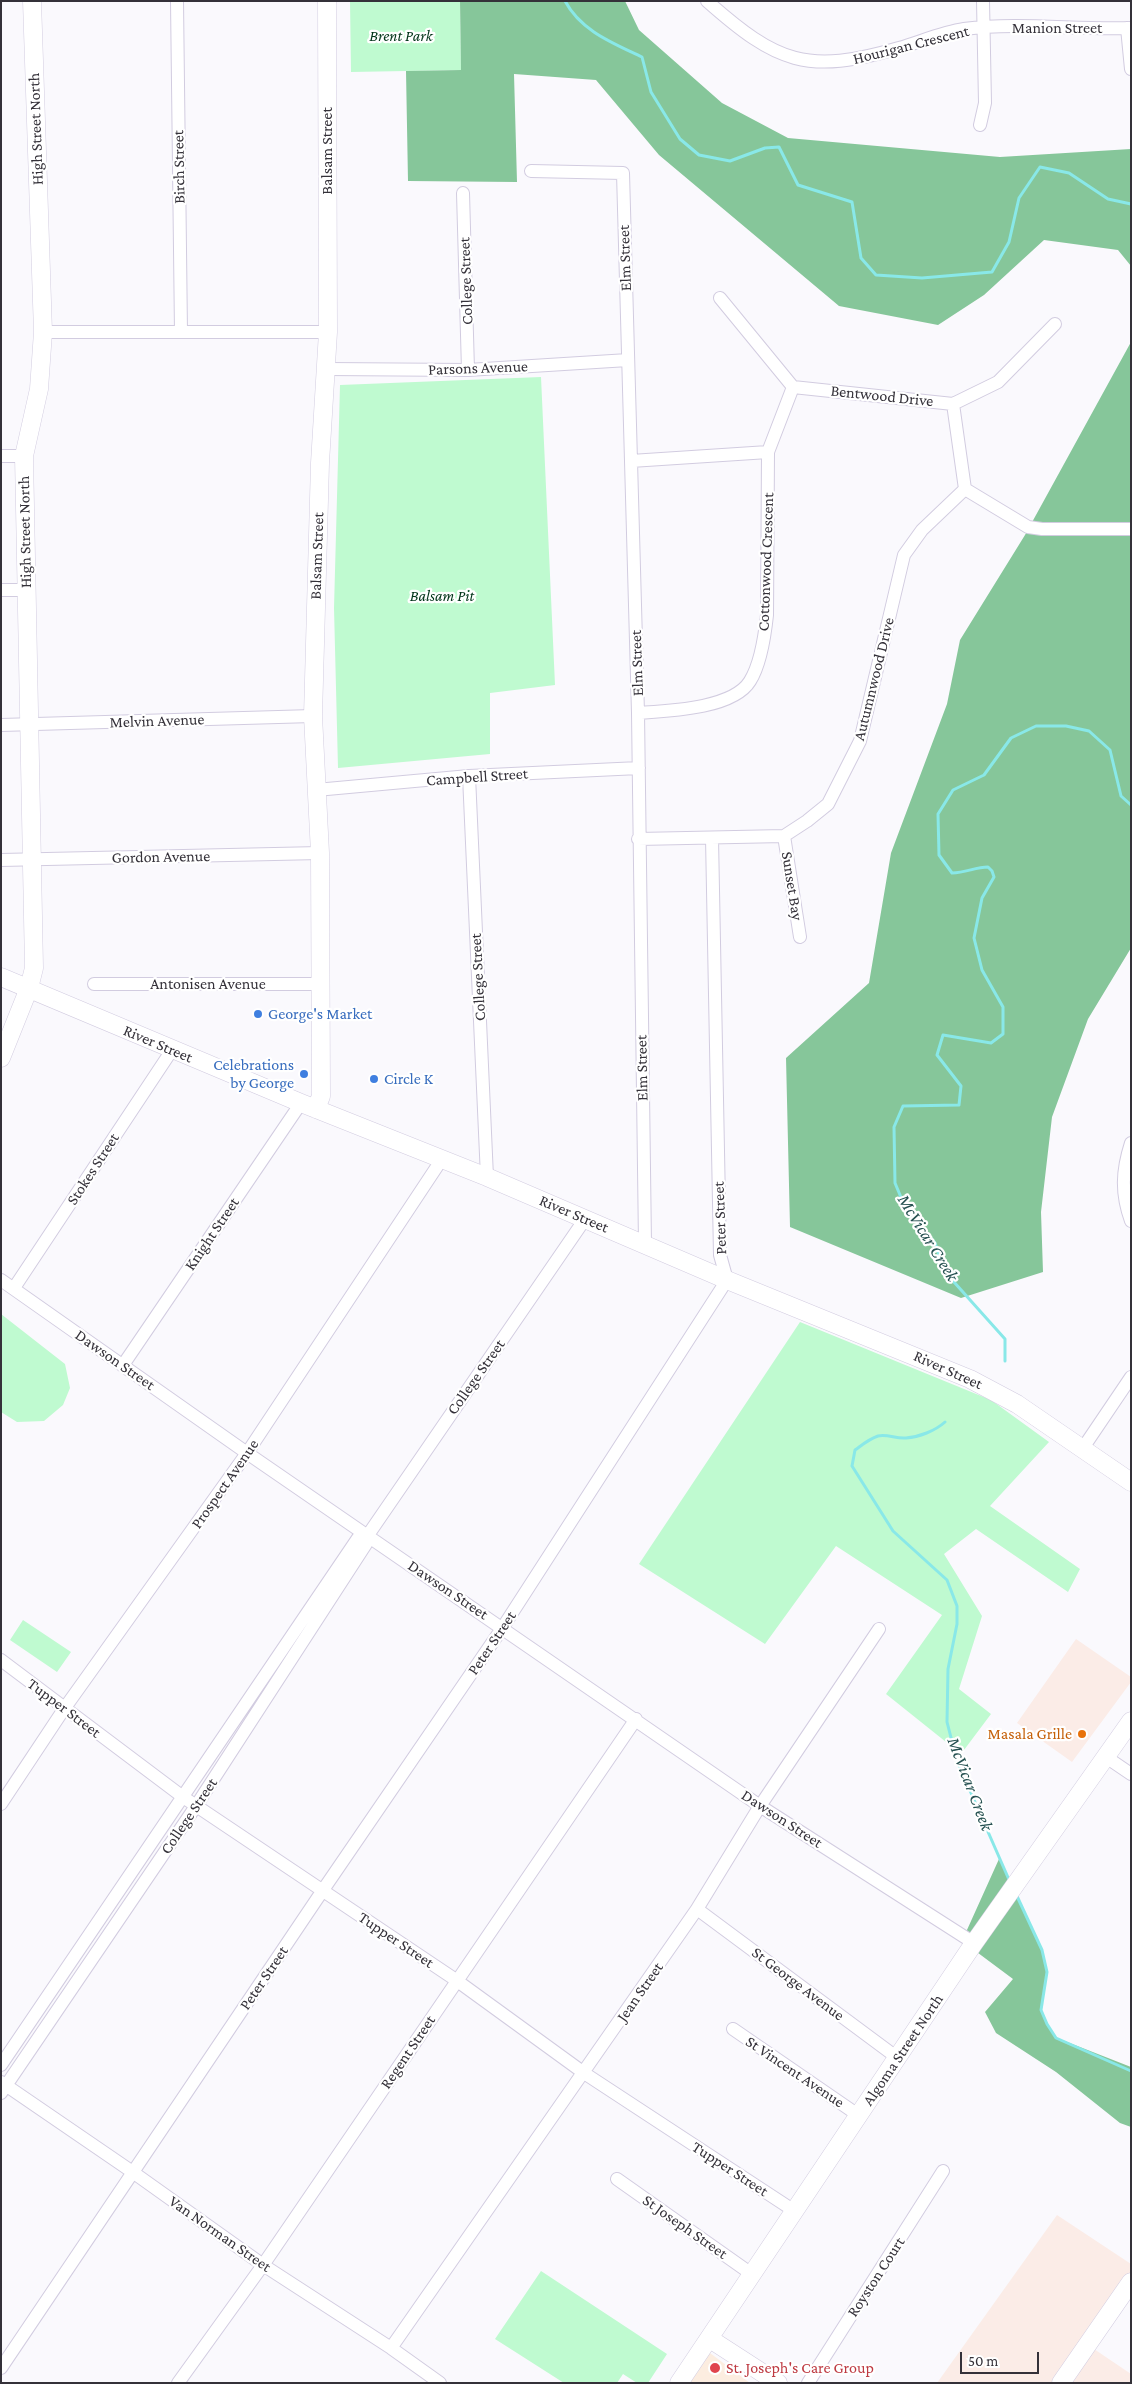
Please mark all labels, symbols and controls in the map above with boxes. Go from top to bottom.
street label: Manion Street [1012,18,1102,38]
street label: Hourigan Crescent [851,21,971,69]
park label: Brent Park [369,26,433,46]
street label: High Street North [24,72,48,186]
street label: Balsam Street [317,107,337,195]
street label: Birch Street [169,130,189,204]
street label: Elm Street [614,225,636,291]
street label: College Street [455,237,477,325]
street label: Parsons Avenue [428,357,528,379]
street label: Bentwood Drive [830,381,934,411]
street label: High Street North [14,476,36,588]
street label: Cottonwood Crescent [754,492,778,632]
street label: Balsam Street [306,512,328,600]
park label: Balsam Pit [410,586,474,606]
street label: Autumnwood Drive [849,615,899,743]
street label: Elm Street [626,630,648,696]
street label: Melvin Avenue [109,710,205,732]
street label: Campbell Street [425,764,529,790]
street label: Gordon Avenue [112,847,210,867]
street label: Sunset Bay [777,850,807,922]
street label: College Street [466,933,490,1021]
street label: Antonisen Avenue [150,974,266,994]
place label: George's Market [268,1004,372,1024]
marker: George's Market [252,1008,264,1020]
street label: River Street [120,1021,196,1067]
street label: Elm Street [632,1035,652,1101]
place label: Celebrations by George [213,1055,294,1093]
marker: Celebrations by George [298,1068,310,1080]
place label: Circle K [384,1069,433,1089]
marker: Circle K [368,1073,380,1085]
street label: Stokes Street [63,1129,123,1209]
street label: Peter Street [709,1181,731,1255]
water label: McVicar Creek [893,1190,963,1286]
street label: River Street [536,1191,612,1237]
street label: Knight Street [181,1194,243,1274]
street label: Dawson Street [71,1325,159,1395]
street label: College Street [443,1335,509,1419]
street label: River Street [911,1346,985,1394]
street label: Prospect Avenue [187,1435,263,1533]
street label: Dawson Street [404,1556,492,1624]
street label: Peter Street [464,1607,520,1679]
street label: Tupper Street [23,1674,105,1742]
place label: Masala Grille [988,1724,1072,1744]
marker: Masala Grille [1076,1728,1088,1740]
water label: McVicar Creek [942,1734,998,1834]
street label: College Street [156,1774,222,1858]
street label: Dawson Street [738,1786,826,1852]
street label: Tupper Street [355,1908,437,1972]
street label: Peter Street [236,1942,292,2014]
street label: St George Avenue [748,1943,848,2025]
street label: Jean Street [613,1959,667,2025]
street label: Algoma Street North [859,1991,947,2109]
street label: Regent Street [376,2011,440,2093]
street label: St Vincent Avenue [742,2032,848,2112]
street label: Tupper Street [688,2137,772,2201]
street label: Van Norman Street [165,2191,275,2277]
street label: St Joseph Street [639,2191,731,2263]
street label: Royston Court [843,2233,909,2321]
scale bar [962,2342,1041,2374]
text: 50 m [968,2353,998,2369]
place label: St. Joseph's Care Group [726,2358,874,2378]
marker: St. Joseph's Care Group [708,2361,722,2375]

